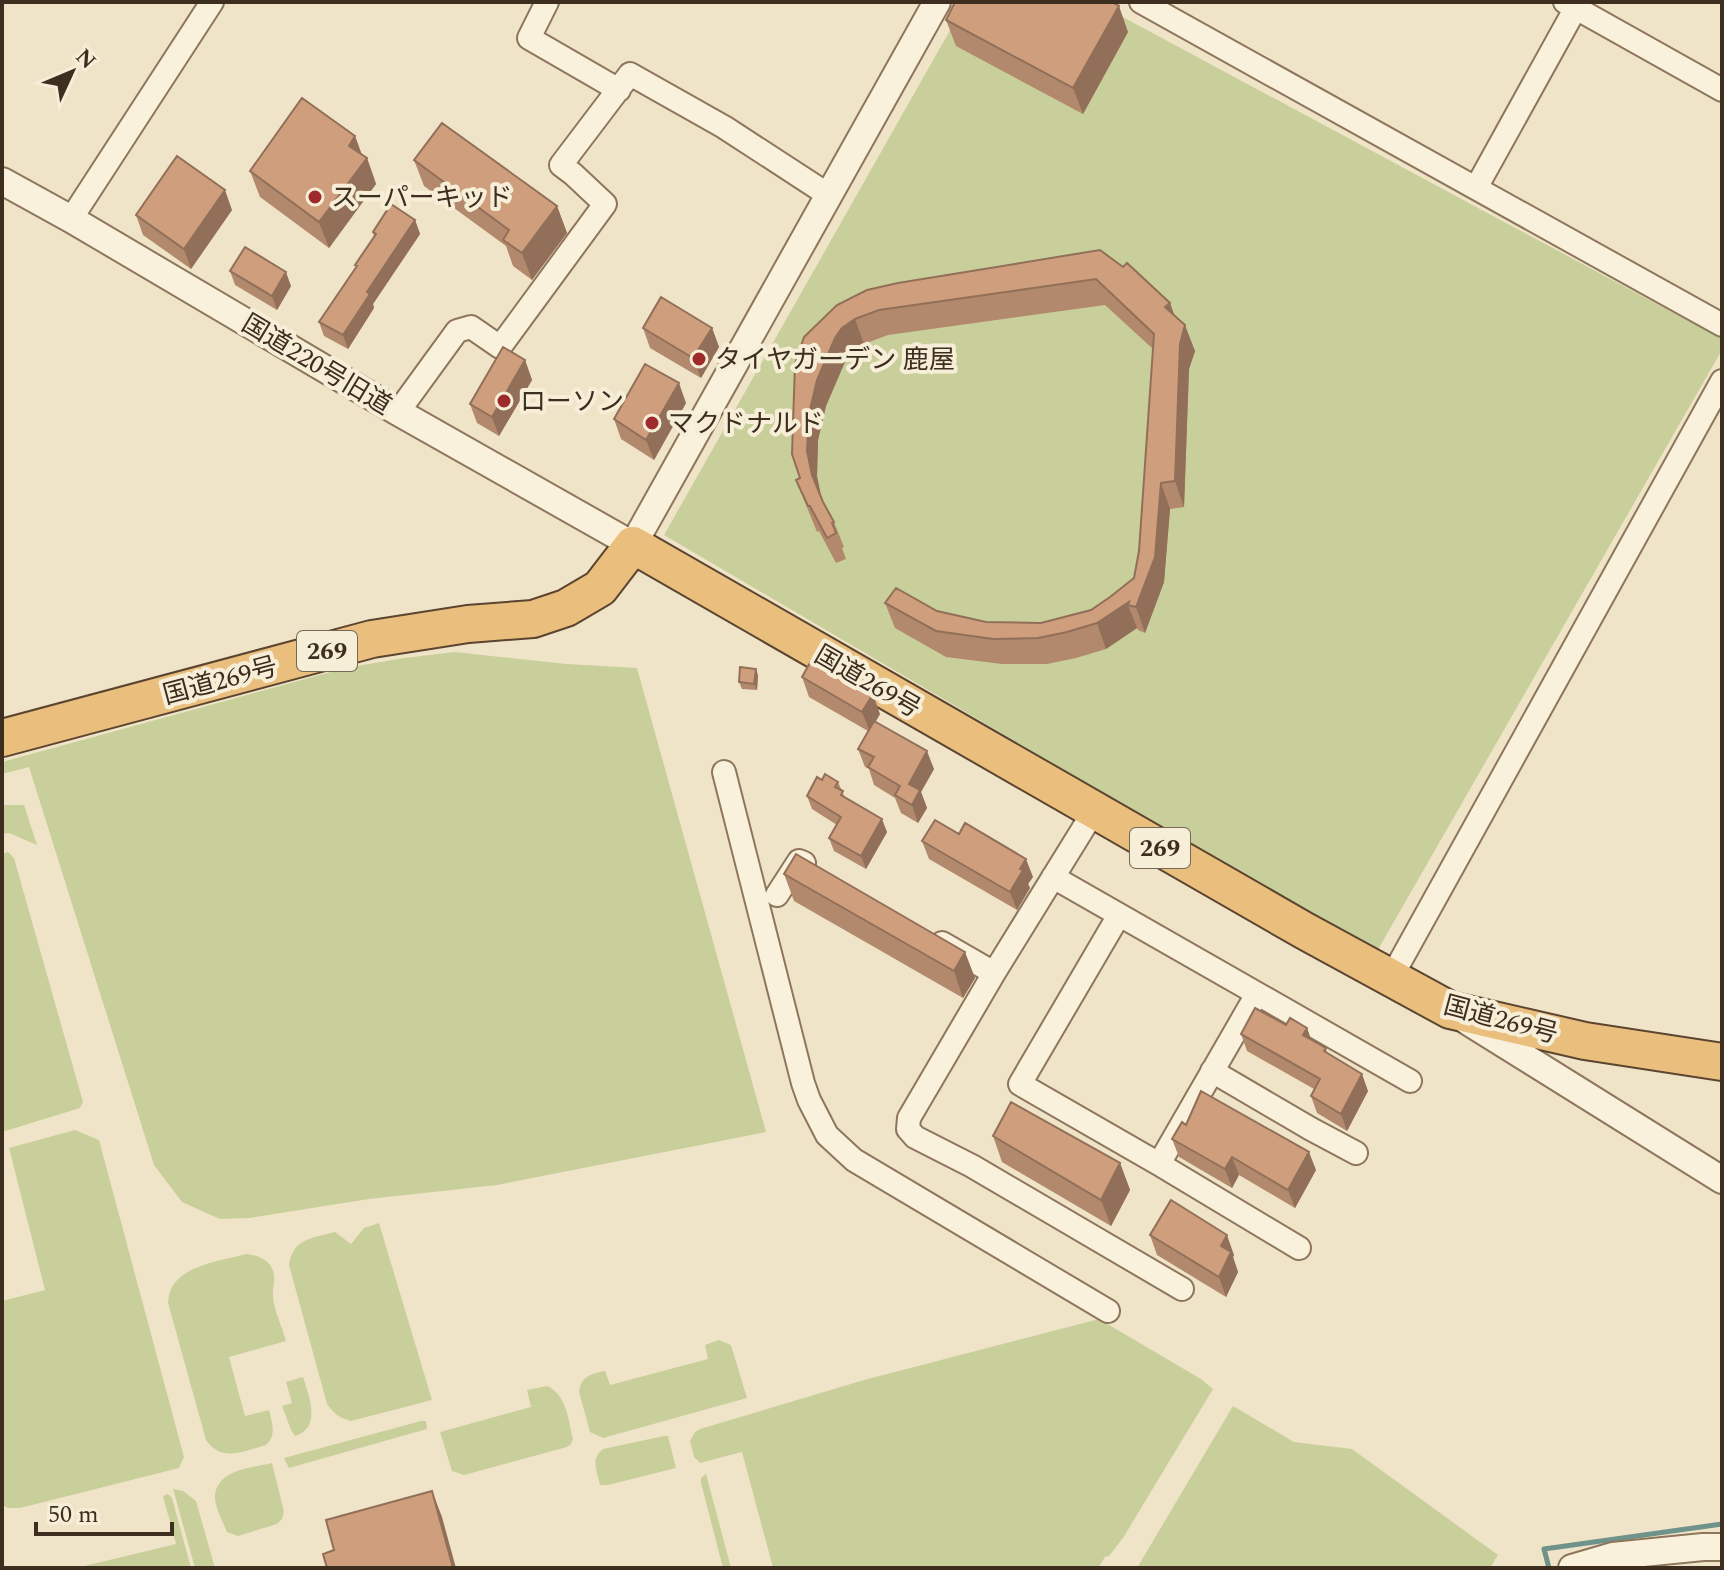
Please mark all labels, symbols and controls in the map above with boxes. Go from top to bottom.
north arrow [32,32,112,112]
text: N [67,41,103,77]
place label: スーパーキッド [331,178,513,218]
marker: スーパーキッド [306,188,324,206]
street label: 国道220号旧道 [234,304,399,426]
place label: タイヤガーデン 鹿屋 [715,340,955,380]
marker: タイヤガーデン 鹿屋 [690,350,708,368]
place label: ローソン [520,382,624,422]
marker: ローソン [495,392,513,410]
place label: マクドナルド [668,404,824,444]
marker: マクドナルド [643,414,661,432]
road number: 269 [297,631,357,671]
street label: 国道269号 [807,635,928,728]
street label: 国道269号 [159,647,282,715]
road number: 269 [1130,828,1190,868]
street label: 国道269号 [1439,986,1562,1054]
scale bar [36,1486,172,1536]
text: 50 m [48,1497,99,1533]

